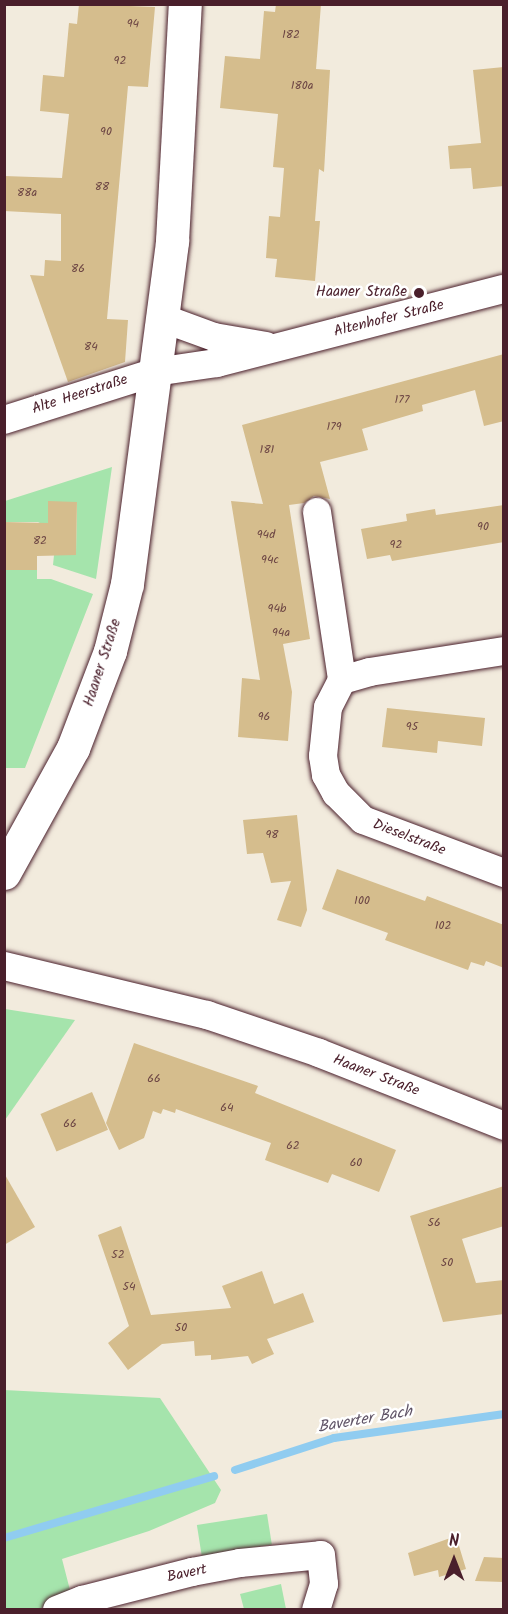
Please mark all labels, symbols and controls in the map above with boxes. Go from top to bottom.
house number: 94 [127,17,139,31]
house number: 182 [282,28,300,42]
house number: 92 [114,54,126,68]
house number: 180a [291,79,313,93]
house number: 90 [100,125,112,139]
house number: 88 [95,180,109,194]
house number: 88a [17,186,37,200]
house number: 86 [71,262,85,276]
place label: Haaner Straße [316,284,407,302]
marker: Haaner Straße [412,286,426,300]
street label: Altenhofer Straße [332,297,446,341]
house number: 84 [84,340,98,354]
street label: Alte Heerstraße [30,371,130,419]
house number: 177 [395,393,409,407]
house number: 179 [326,420,342,434]
house number: 181 [260,443,274,457]
house number: 90 [477,520,489,534]
house number: 94d [257,528,275,542]
house number: 82 [33,534,47,548]
house number: 92 [390,538,402,552]
house number: 94c [261,553,279,567]
house number: 94b [268,602,286,616]
street label: Haaner Straße [80,617,126,709]
house number: 94a [272,626,290,640]
house number: 96 [258,710,270,724]
house number: 95 [406,720,418,734]
street label: Dieselstraße [370,816,448,860]
house number: 98 [265,828,279,842]
house number: 100 [354,894,370,908]
house number: 102 [435,919,451,933]
street label: Haaner Straße [330,1051,422,1101]
house number: 66 [147,1072,161,1086]
house number: 64 [220,1101,234,1115]
house number: 66 [63,1117,77,1131]
house number: 62 [286,1139,300,1153]
house number: 60 [350,1156,362,1170]
house number: 56 [427,1216,441,1230]
house number: 52 [111,1248,125,1262]
house number: 50 [441,1256,453,1270]
house number: 54 [122,1280,136,1294]
house number: 50 [175,1321,187,1335]
water label: Baverter Bach [316,1402,414,1438]
text: N [449,1529,459,1554]
north arrow [424,1530,484,1590]
street label: Bavert [165,1561,209,1587]

